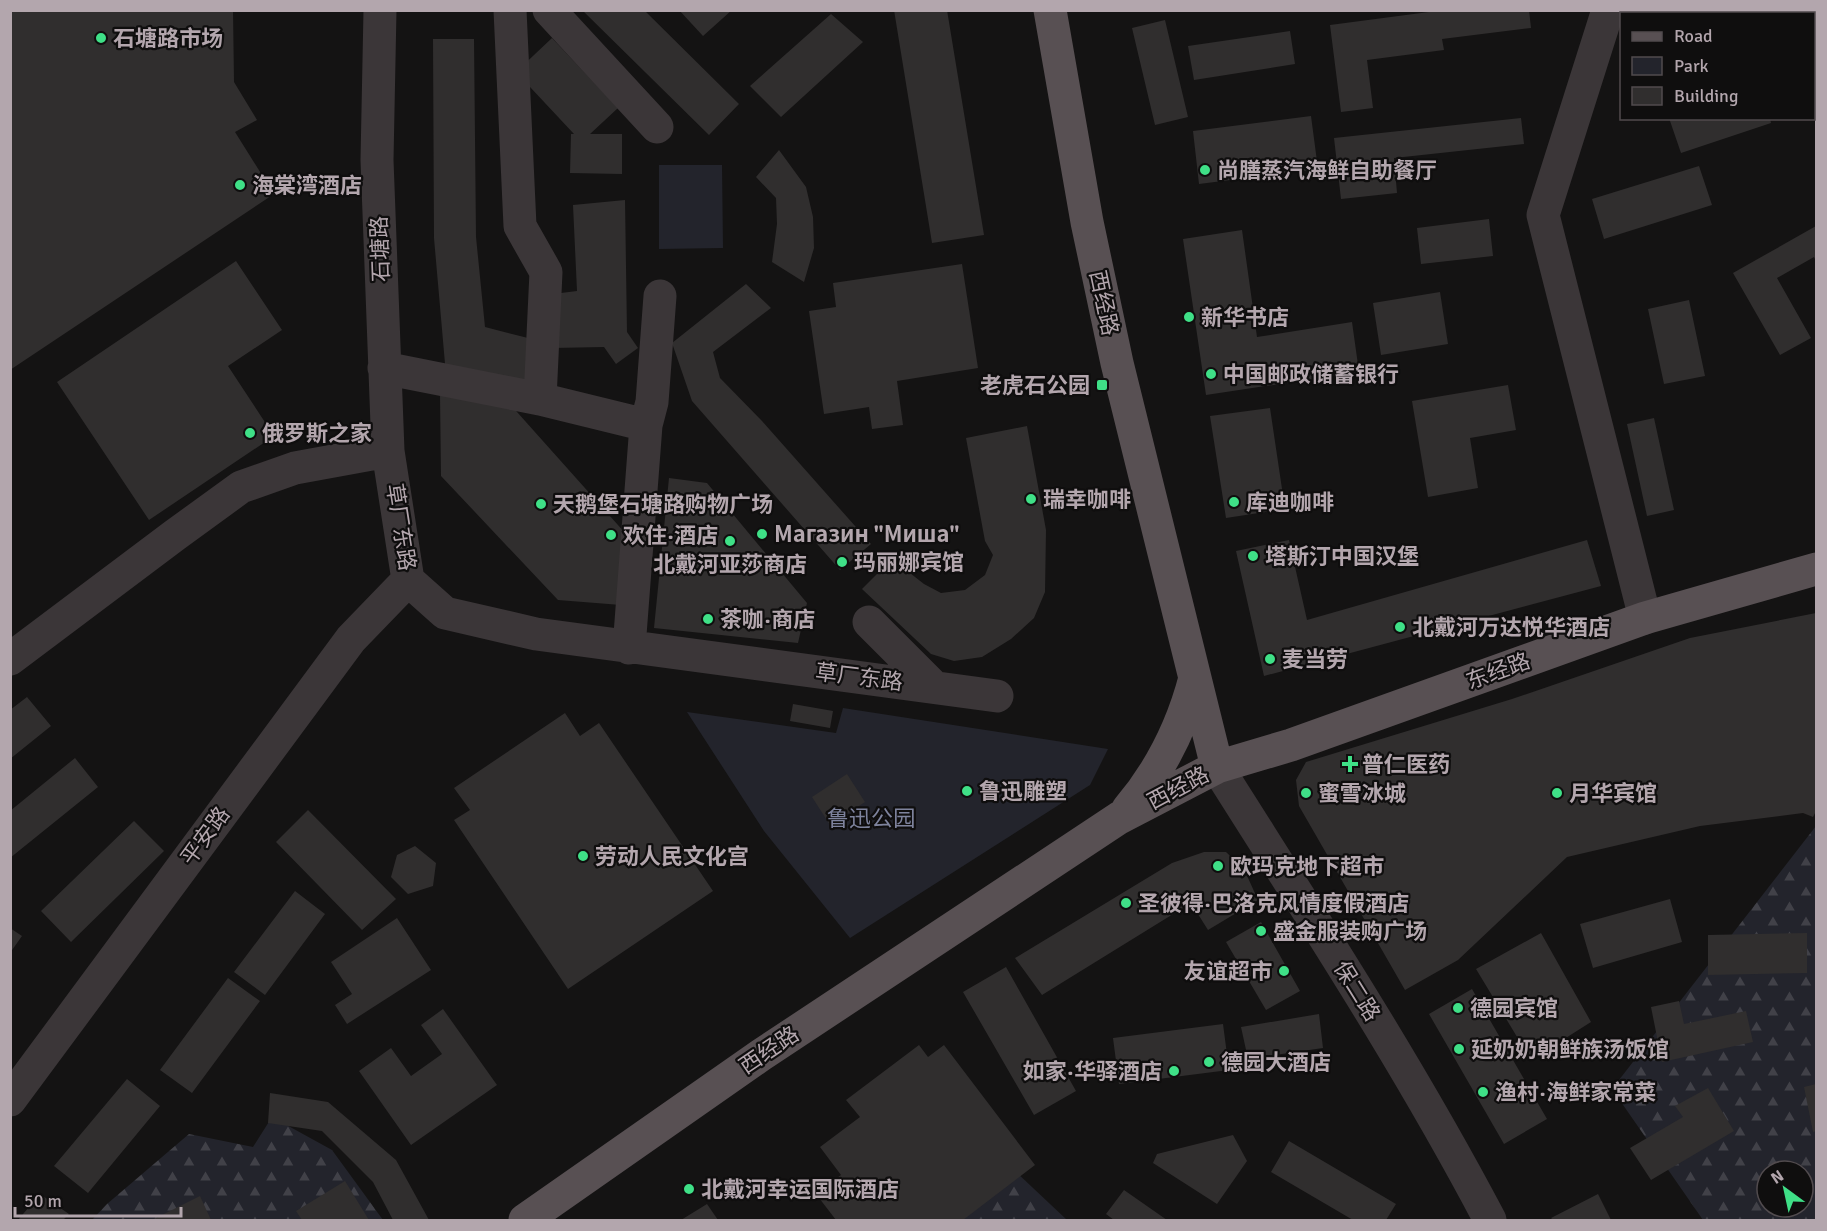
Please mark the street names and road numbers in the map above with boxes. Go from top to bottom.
street label: 石塘路 [365,216,395,282]
street label: 西经路 [1084,268,1124,338]
street label: 草厂东路 [381,481,421,573]
street label: 东经路 [1462,647,1534,695]
street label: 草厂东路 [814,658,904,696]
street label: 西经路 [1143,761,1213,815]
street label: 平安路 [175,801,235,871]
street label: 保二路 [1328,956,1386,1026]
street label: 西经路 [734,1020,804,1080]

